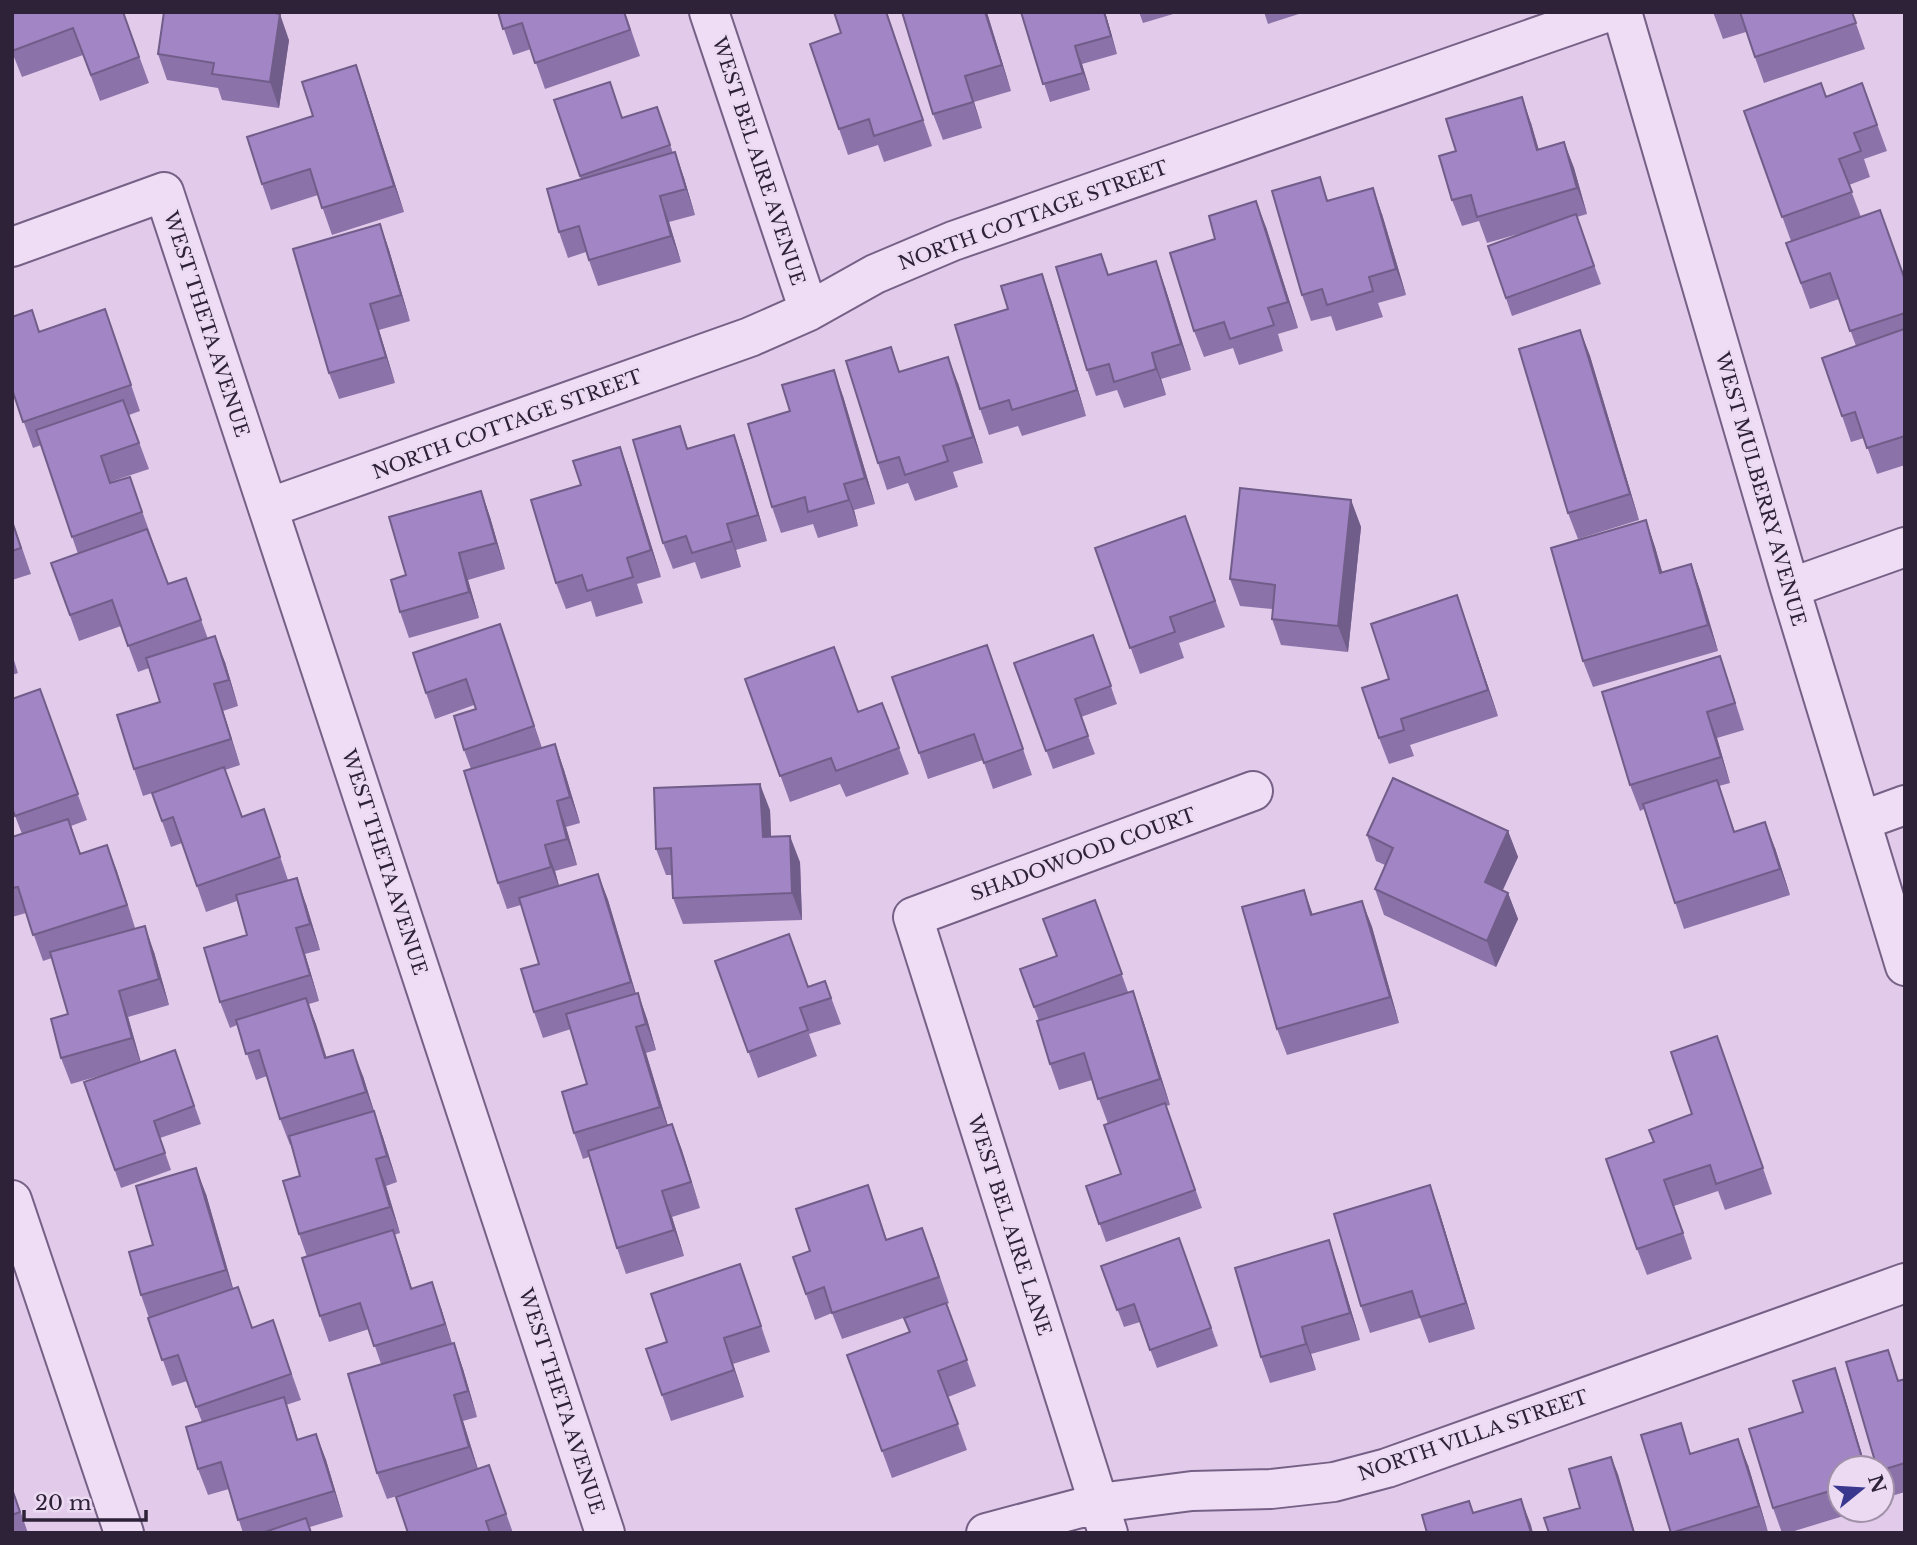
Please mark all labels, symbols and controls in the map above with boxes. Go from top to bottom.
street label: WEST BEL AIRE AVENUE [707,33,810,288]
street label: NORTH COTTAGE STREET [895,156,1171,275]
street label: WEST THETA AVENUE [159,207,254,440]
street label: WEST MULBERRY AVENUE [1710,349,1811,629]
street label: NORTH COTTAGE STREET [369,365,645,484]
street label: WEST THETA AVENUE [337,745,432,978]
street label: SHADOWOOD COURT [968,803,1199,906]
street label: WEST BEL AIRE LANE [963,1111,1056,1338]
street label: WEST THETA AVENUE [514,1284,609,1517]
street label: NORTH VILLA STREET [1355,1385,1591,1486]
north arrow [1826,1454,1896,1524]
text: N [1863,1472,1890,1496]
scale bar [24,1478,147,1522]
text: 20 m [35,1490,92,1516]

